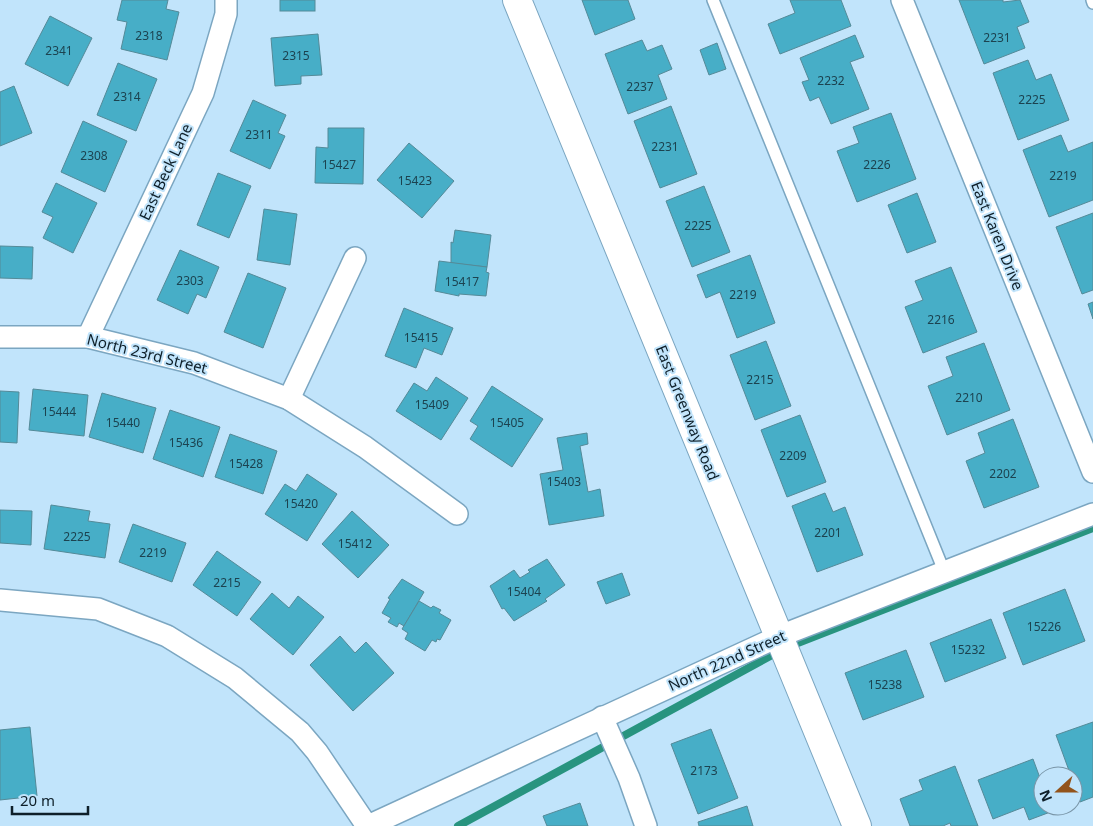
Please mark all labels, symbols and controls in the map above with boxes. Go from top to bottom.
house number: 2318 [135,27,163,44]
house number: 2231 [983,29,1011,46]
house number: 2341 [45,42,73,59]
house number: 2315 [282,47,310,64]
house number: 2232 [817,72,845,89]
house number: 2237 [626,78,654,95]
house number: 2314 [113,88,141,105]
house number: 2225 [1018,91,1046,108]
street label: East Beck Lane [134,120,196,223]
house number: 2311 [245,126,273,143]
house number: 2231 [651,138,679,155]
house number: 2308 [80,147,108,164]
house number: 15427 [322,156,356,173]
house number: 2226 [863,156,891,173]
house number: 2219 [1049,167,1077,184]
house number: 15423 [398,172,432,189]
street label: East Karen Drive [967,178,1029,293]
house number: 2225 [684,217,712,234]
house number: 2303 [176,272,204,289]
house number: 15417 [445,273,479,290]
house number: 2219 [729,286,757,303]
house number: 2216 [927,311,955,328]
street label: North 23rd Street [85,328,210,378]
house number: 15415 [404,329,438,346]
street label: East Greenway Road [652,342,724,483]
house number: 2215 [746,371,774,388]
house number: 2210 [955,389,983,406]
house number: 15409 [415,396,449,413]
house number: 15444 [42,403,76,420]
house number: 15440 [106,414,140,431]
house number: 15405 [490,414,524,431]
house number: 15436 [169,434,203,451]
house number: 2209 [779,447,807,464]
house number: 15428 [229,455,263,472]
house number: 2202 [989,465,1017,482]
house number: 15403 [547,473,581,490]
house number: 15420 [284,495,318,512]
house number: 2201 [814,524,842,541]
house number: 2225 [63,528,91,545]
house number: 15412 [338,535,372,552]
house number: 2219 [139,544,167,561]
house number: 2215 [213,574,241,591]
house number: 15404 [507,583,541,600]
house number: 15226 [1027,618,1061,635]
street label: North 22nd Street [665,625,789,695]
house number: 15232 [951,641,985,658]
house number: 15238 [868,676,902,693]
house number: 2173 [690,762,718,779]
north arrow [1033,766,1083,816]
scale bar [12,784,89,816]
text: N [1034,787,1056,805]
text: 20 m [20,790,55,810]

